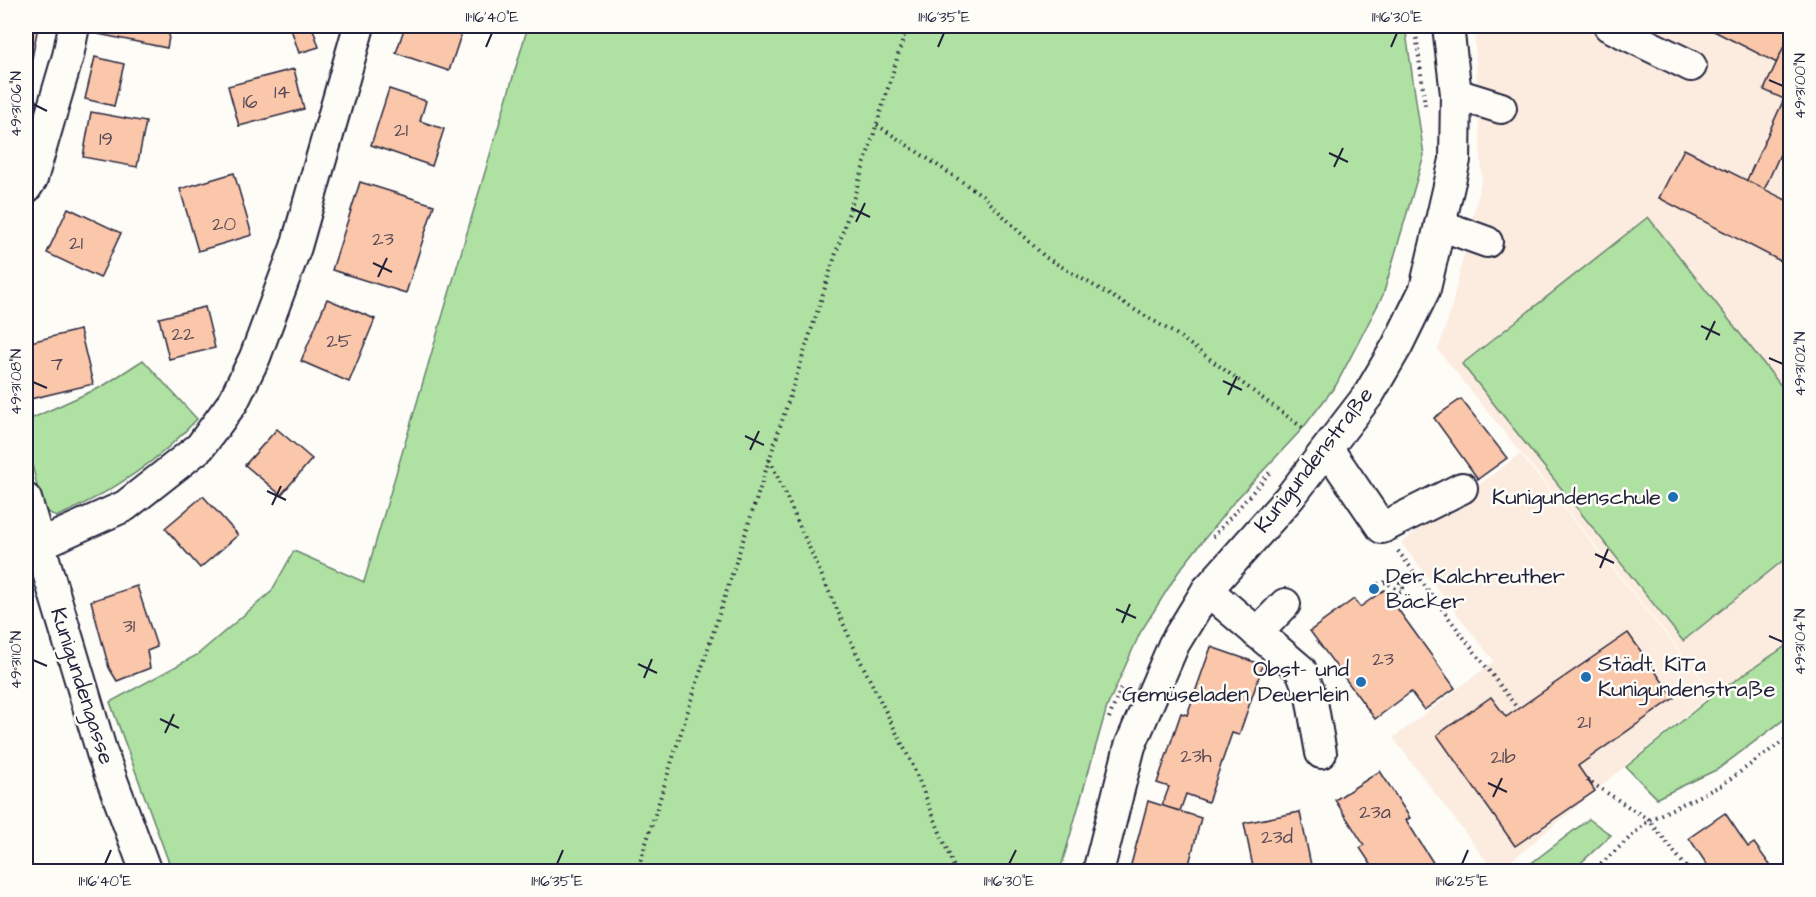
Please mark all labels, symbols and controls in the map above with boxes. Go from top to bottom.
text: 11°16'40"E [466,7,519,28]
text: 11°16'35"E [918,7,970,28]
text: 11°16'30"E [1372,7,1422,28]
text: 49°31'00"N [1790,53,1811,119]
text: 49°31'06"N [6,71,27,137]
house number: 14 [274,78,290,106]
house number: 16 [242,88,258,116]
house number: 21 [394,116,408,144]
house number: 19 [99,125,113,153]
house number: 20 [212,210,236,238]
house number: 23 [372,225,394,253]
house number: 21 [69,229,83,257]
house number: 22 [172,320,195,348]
house number: 25 [326,327,352,355]
text: 49°31'02"N [1790,331,1811,397]
text: 49°31'08"N [6,349,27,415]
house number: 7 [51,350,63,378]
street label: Kunigundenstraße [1247,381,1382,540]
place label: Kunigundenschule [1492,482,1661,514]
marker: Kunigundenschule [1666,490,1680,504]
place label: Der Kalchreuther Bäcker [1386,561,1565,617]
marker: Der Kalchreuther Bäcker [1367,582,1381,596]
street label: Kunigundengasse [41,604,122,769]
text: 49°31'04"N [1790,609,1811,675]
house number: 31 [123,612,136,640]
text: 49°31'10"N [6,631,27,689]
house number: 23 [1372,645,1394,673]
place label: Städt. KiTa Kunigundenstraße [1598,649,1775,706]
place label: Obst- und Gemüseladen Deuerlein [1122,654,1349,710]
marker: Städt. KiTa Kunigundenstraße [1579,670,1593,684]
marker: Obst- und Gemüseladen Deuerlein [1354,675,1368,689]
house number: 21 [1577,708,1591,736]
house number: 23h [1180,742,1212,770]
house number: 21b [1490,743,1516,771]
house number: 23a [1359,798,1391,826]
house number: 23d [1261,823,1293,851]
text: 11°16'40"E [79,871,132,892]
text: 11°16'35"E [531,871,583,892]
text: 11°16'30"E [984,871,1034,892]
text: 11°16'25"E [1436,871,1488,892]

